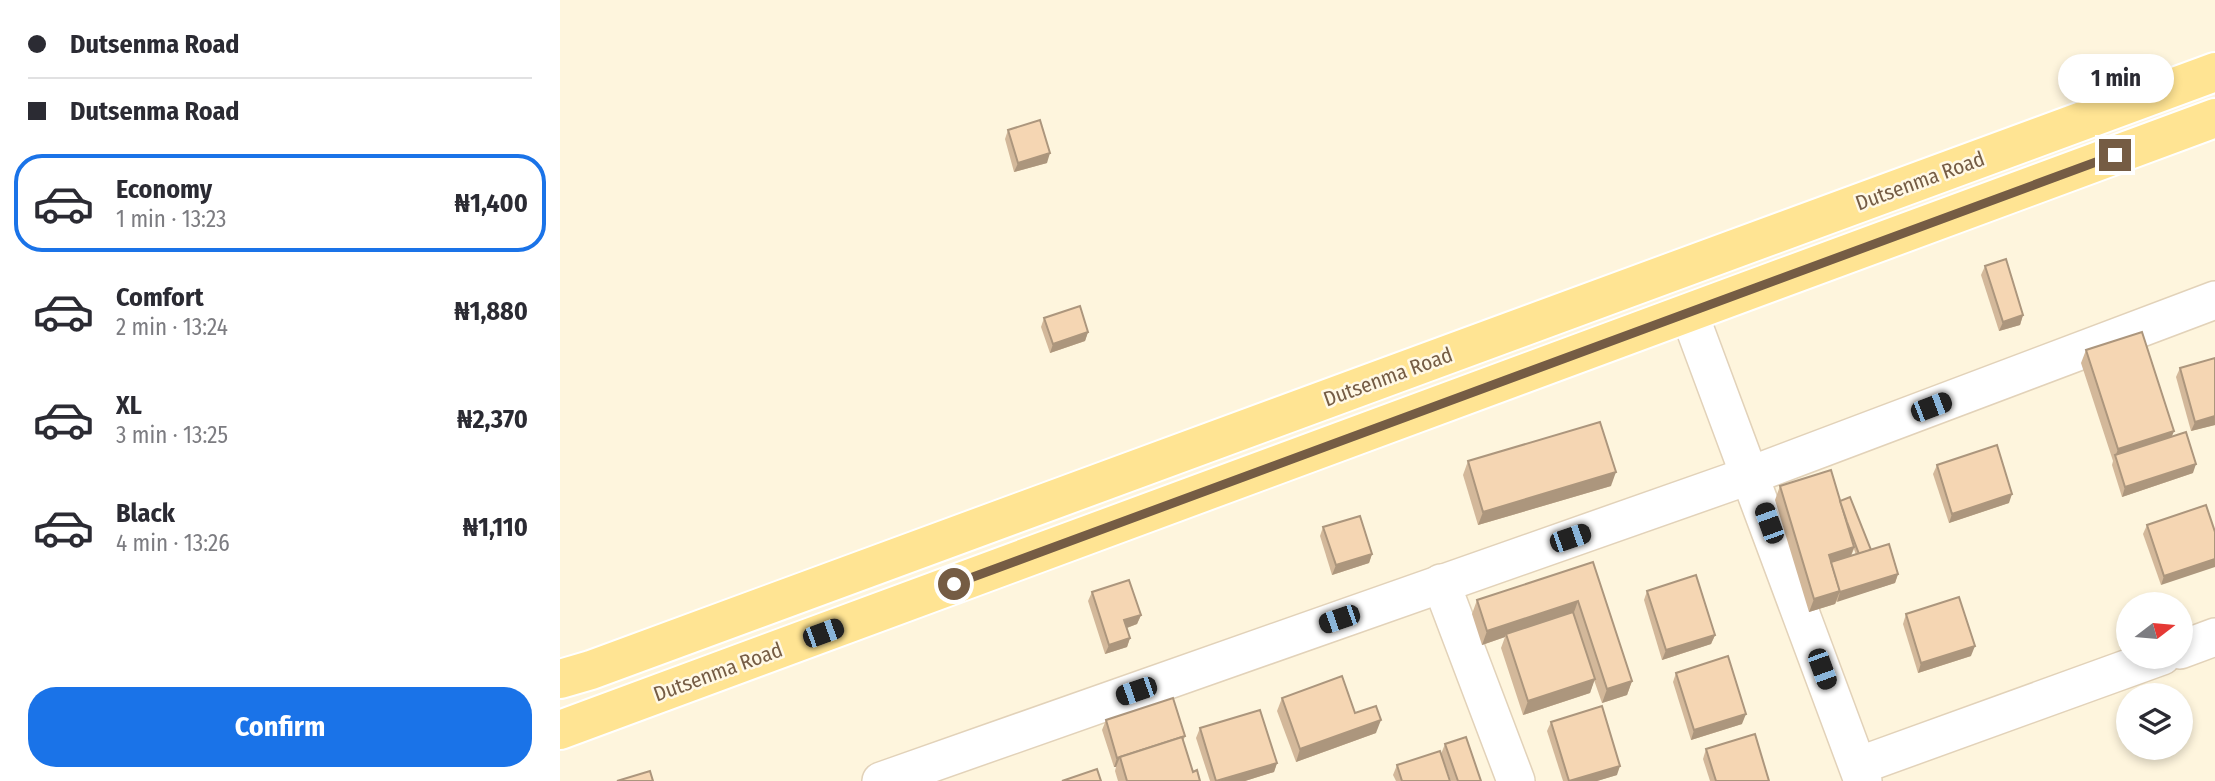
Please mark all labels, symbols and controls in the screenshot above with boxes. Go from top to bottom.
text: Dutsenma Road [70,29,239,60]
callout: 1 min [2057,54,2173,102]
text: 1 min [2091,64,2141,92]
text: Dutsenma Road [70,96,239,127]
route end [2099,139,2131,171]
street label: Dutsenma Road [1852,146,1988,216]
icon: car [32,172,95,235]
text: Economy [116,174,212,205]
text: ₦1,400 [455,188,528,219]
text: 1 min · 13:23 [116,205,226,233]
icon: car [32,280,95,343]
text: Comfort [116,282,204,313]
text: ₦1,880 [454,296,528,327]
text: 2 min · 13:24 [116,313,228,341]
street label: Dutsenma Road [1320,342,1456,412]
icon: car [32,388,95,451]
text: XL [116,390,142,421]
car [1908,390,1955,424]
text: ₦2,370 [457,404,528,435]
text: 3 min · 13:25 [116,421,228,449]
icon: car [32,496,95,559]
text: Black [116,498,175,529]
car [1752,500,1787,546]
text: ₦1,110 [463,512,528,543]
car [1547,521,1594,555]
text: 4 min · 13:26 [116,529,230,557]
route start [938,568,970,600]
north arrow [2116,592,2193,668]
map controls [2116,592,2193,760]
car [1316,602,1363,636]
car [800,616,847,650]
street label: Dutsenma Road [650,637,786,707]
car [1805,646,1840,692]
car [1113,674,1160,708]
button: layers [2116,683,2193,760]
button: Confirm [28,687,532,767]

